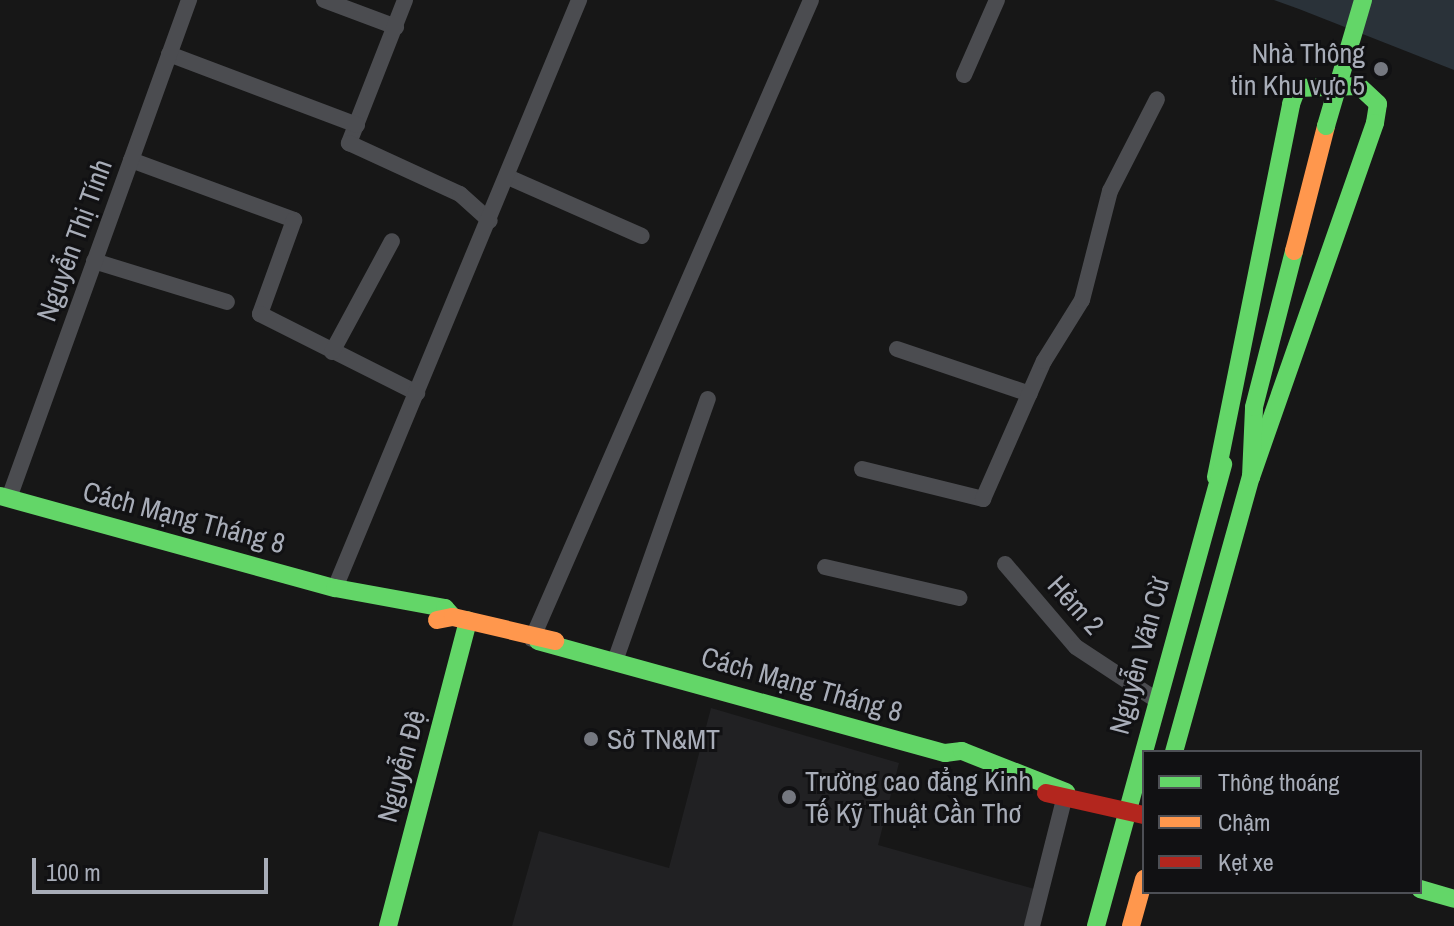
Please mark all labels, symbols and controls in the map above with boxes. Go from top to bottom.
place label: Nhà Thông tin Khu vực 5 [1231,36,1365,102]
marker: Nhà Thông tin Khu vực 5 [1372,60,1390,78]
street label: Nguyễn Thị Tính [29,154,119,326]
street label: Cách Mạng Tháng 8 [79,474,289,560]
street label: Hẻm 2 [1041,569,1111,641]
street label: Nguyễn Văn Cừ [1102,574,1176,738]
street label: Cách Mạng Tháng 8 [697,639,907,729]
street label: Nguyễn Đệ [370,706,432,826]
place label: Sở TN&MT [607,722,721,756]
marker: Sở TN&MT [582,730,600,748]
legend [1142,750,1422,894]
place label: Trường cao đẳng Kinh Tế Kỹ Thuật Cần Thơ [805,764,1031,830]
text: Thông thoáng [1218,766,1339,798]
marker: Trường cao đẳng Kinh Tế Kỹ Thuật Cần Thơ [780,788,798,806]
text: Chậm [1218,806,1271,838]
scale bar [36,842,272,892]
text: Kẹt xe [1218,846,1274,878]
text: 100 m [46,856,101,888]

